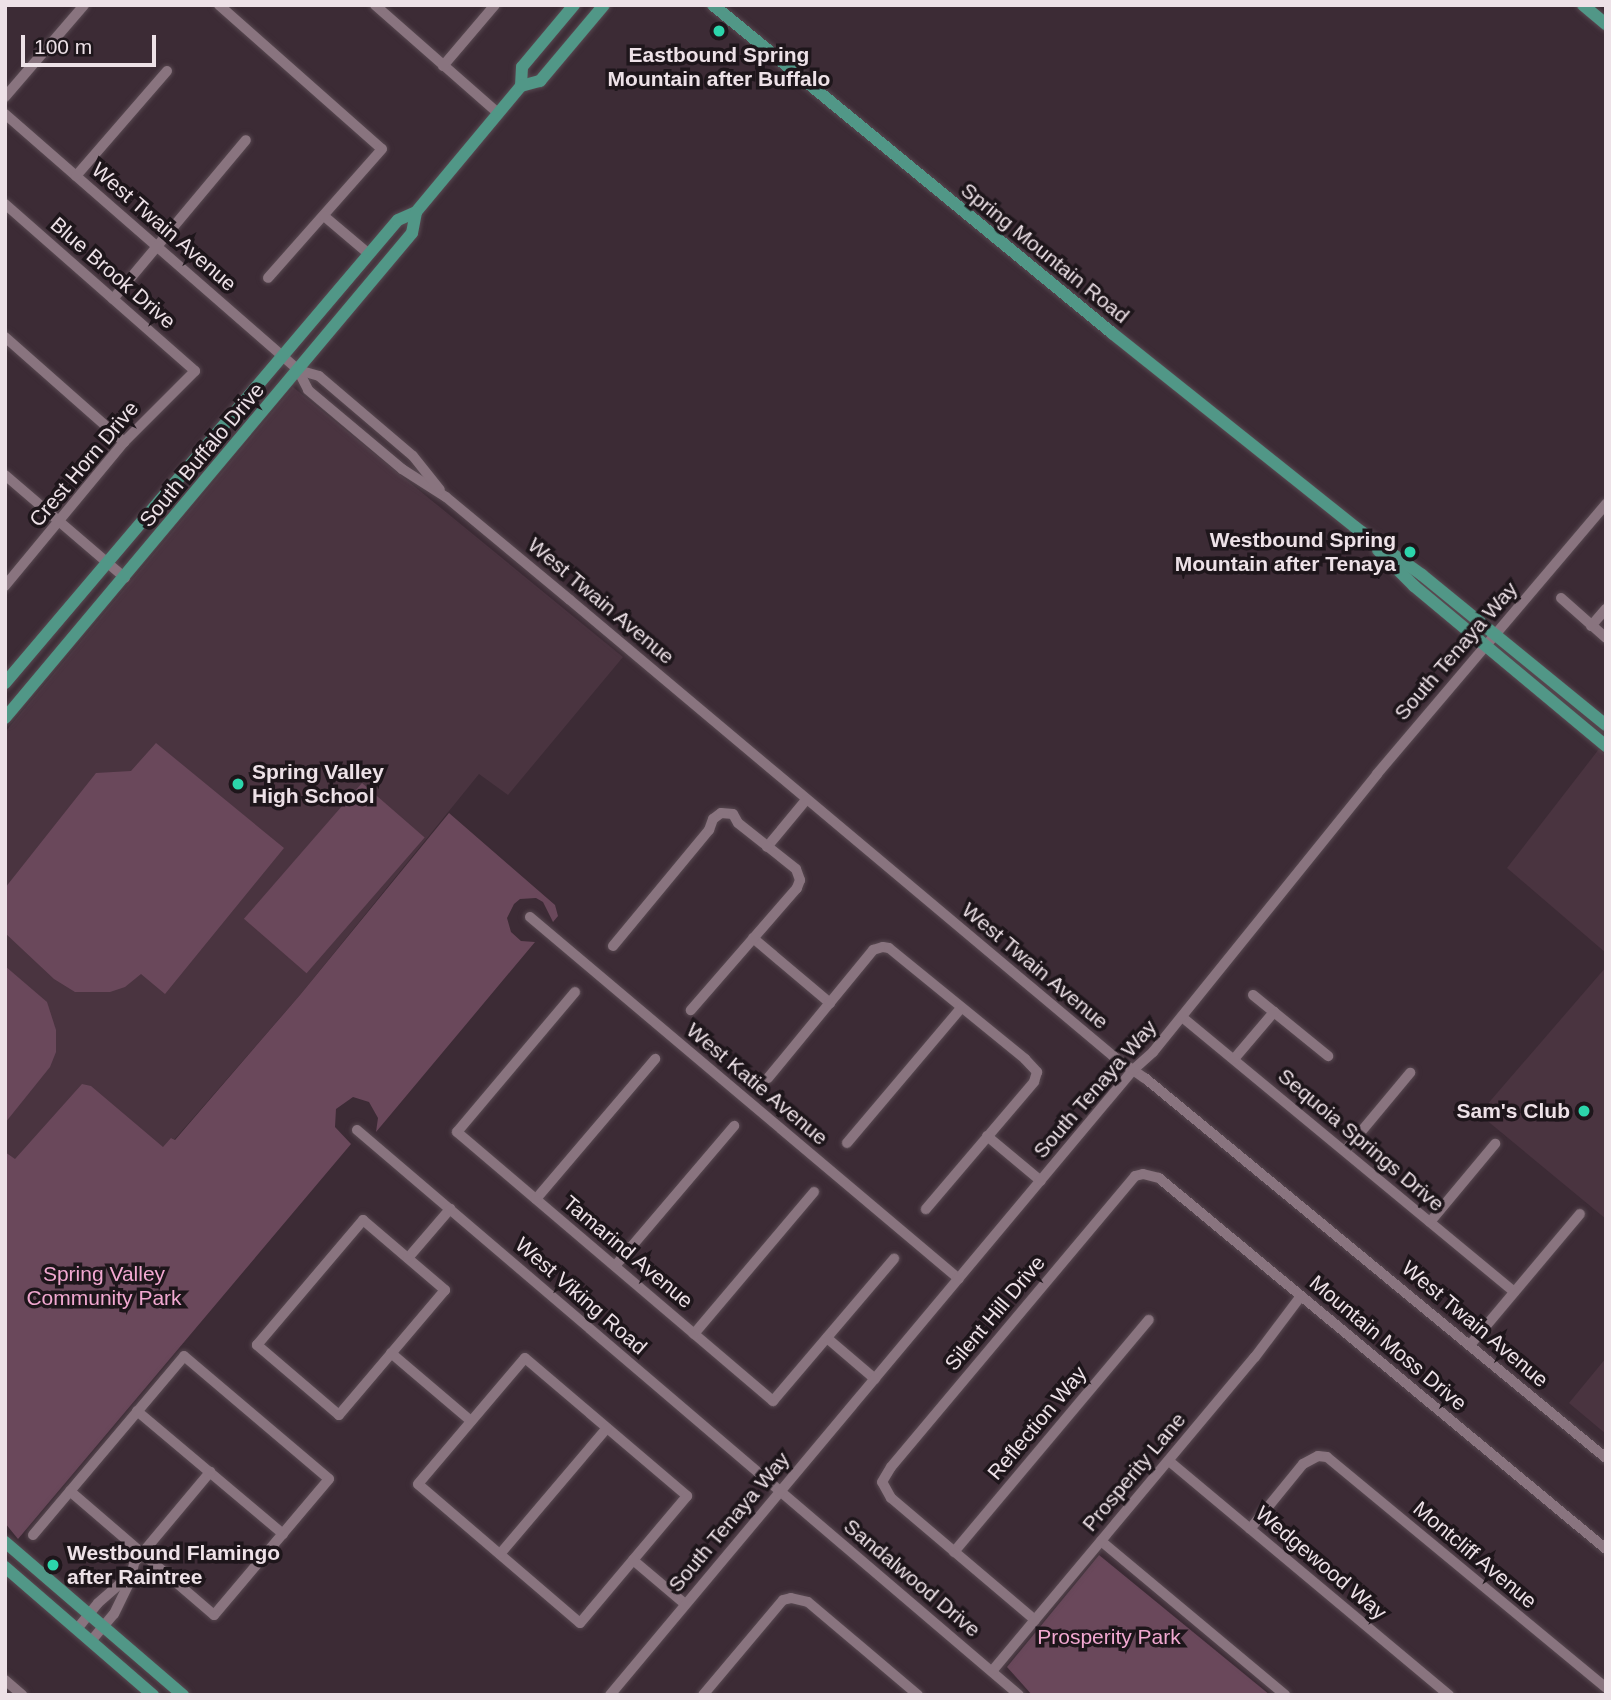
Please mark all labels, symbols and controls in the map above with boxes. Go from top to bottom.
scale bar [24,21,159,65]
marker: Eastbound Spring Mountain after Buffalo [711,23,727,39]
text: 100 m [34,35,92,58]
place label: Eastbound Spring Mountain after Buffalo [608,42,830,92]
street label: West Twain Avenue [86,157,242,297]
street label: Spring Mountain Road [956,177,1134,329]
street label: Blue Brook Drive [45,212,181,334]
street label: South Buffalo Drive [134,378,270,532]
street label: Crest Horn Drive [24,396,144,532]
place label: Westbound Spring Mountain after Tenaya [1175,527,1396,577]
street label: West Twain Avenue [522,532,680,670]
marker: Westbound Spring Mountain after Tenaya [1402,544,1418,560]
street label: South Tenaya Way [1389,577,1523,725]
place label: Spring Valley High School [252,759,384,809]
marker: Spring Valley High School [230,776,246,792]
street label: West Twain Avenue [956,897,1114,1035]
street label: South Tenaya Way [1028,1015,1162,1163]
street label: West Katie Avenue [681,1017,833,1151]
street label: Sequoia Springs Drive [1273,1063,1449,1217]
place label: Sam's Club [1456,1098,1570,1124]
marker: Sam's Club [1576,1103,1592,1119]
street label: Tamarind Avenue [557,1190,699,1314]
street label: West Viking Road [510,1232,652,1360]
street label: Silent Hill Drive [940,1250,1050,1376]
street label: West Twain Avenue [1396,1255,1554,1393]
park label: Spring Valley Community Park [26,1261,182,1311]
street label: Mountain Moss Drive [1304,1270,1472,1416]
street label: Reflection Way [982,1361,1092,1485]
street label: Prosperity Lane [1077,1408,1191,1536]
street label: South Tenaya Way [663,1447,795,1597]
street label: Montcliff Avenue [1408,1496,1542,1614]
street label: Wedgewood Way [1250,1501,1392,1625]
street label: Sandalwood Drive [839,1514,985,1642]
place label: Westbound Flamingo after Raintree [67,1540,280,1590]
marker: Westbound Flamingo after Raintree [45,1557,61,1573]
park label: Prosperity Park [1037,1624,1181,1650]

